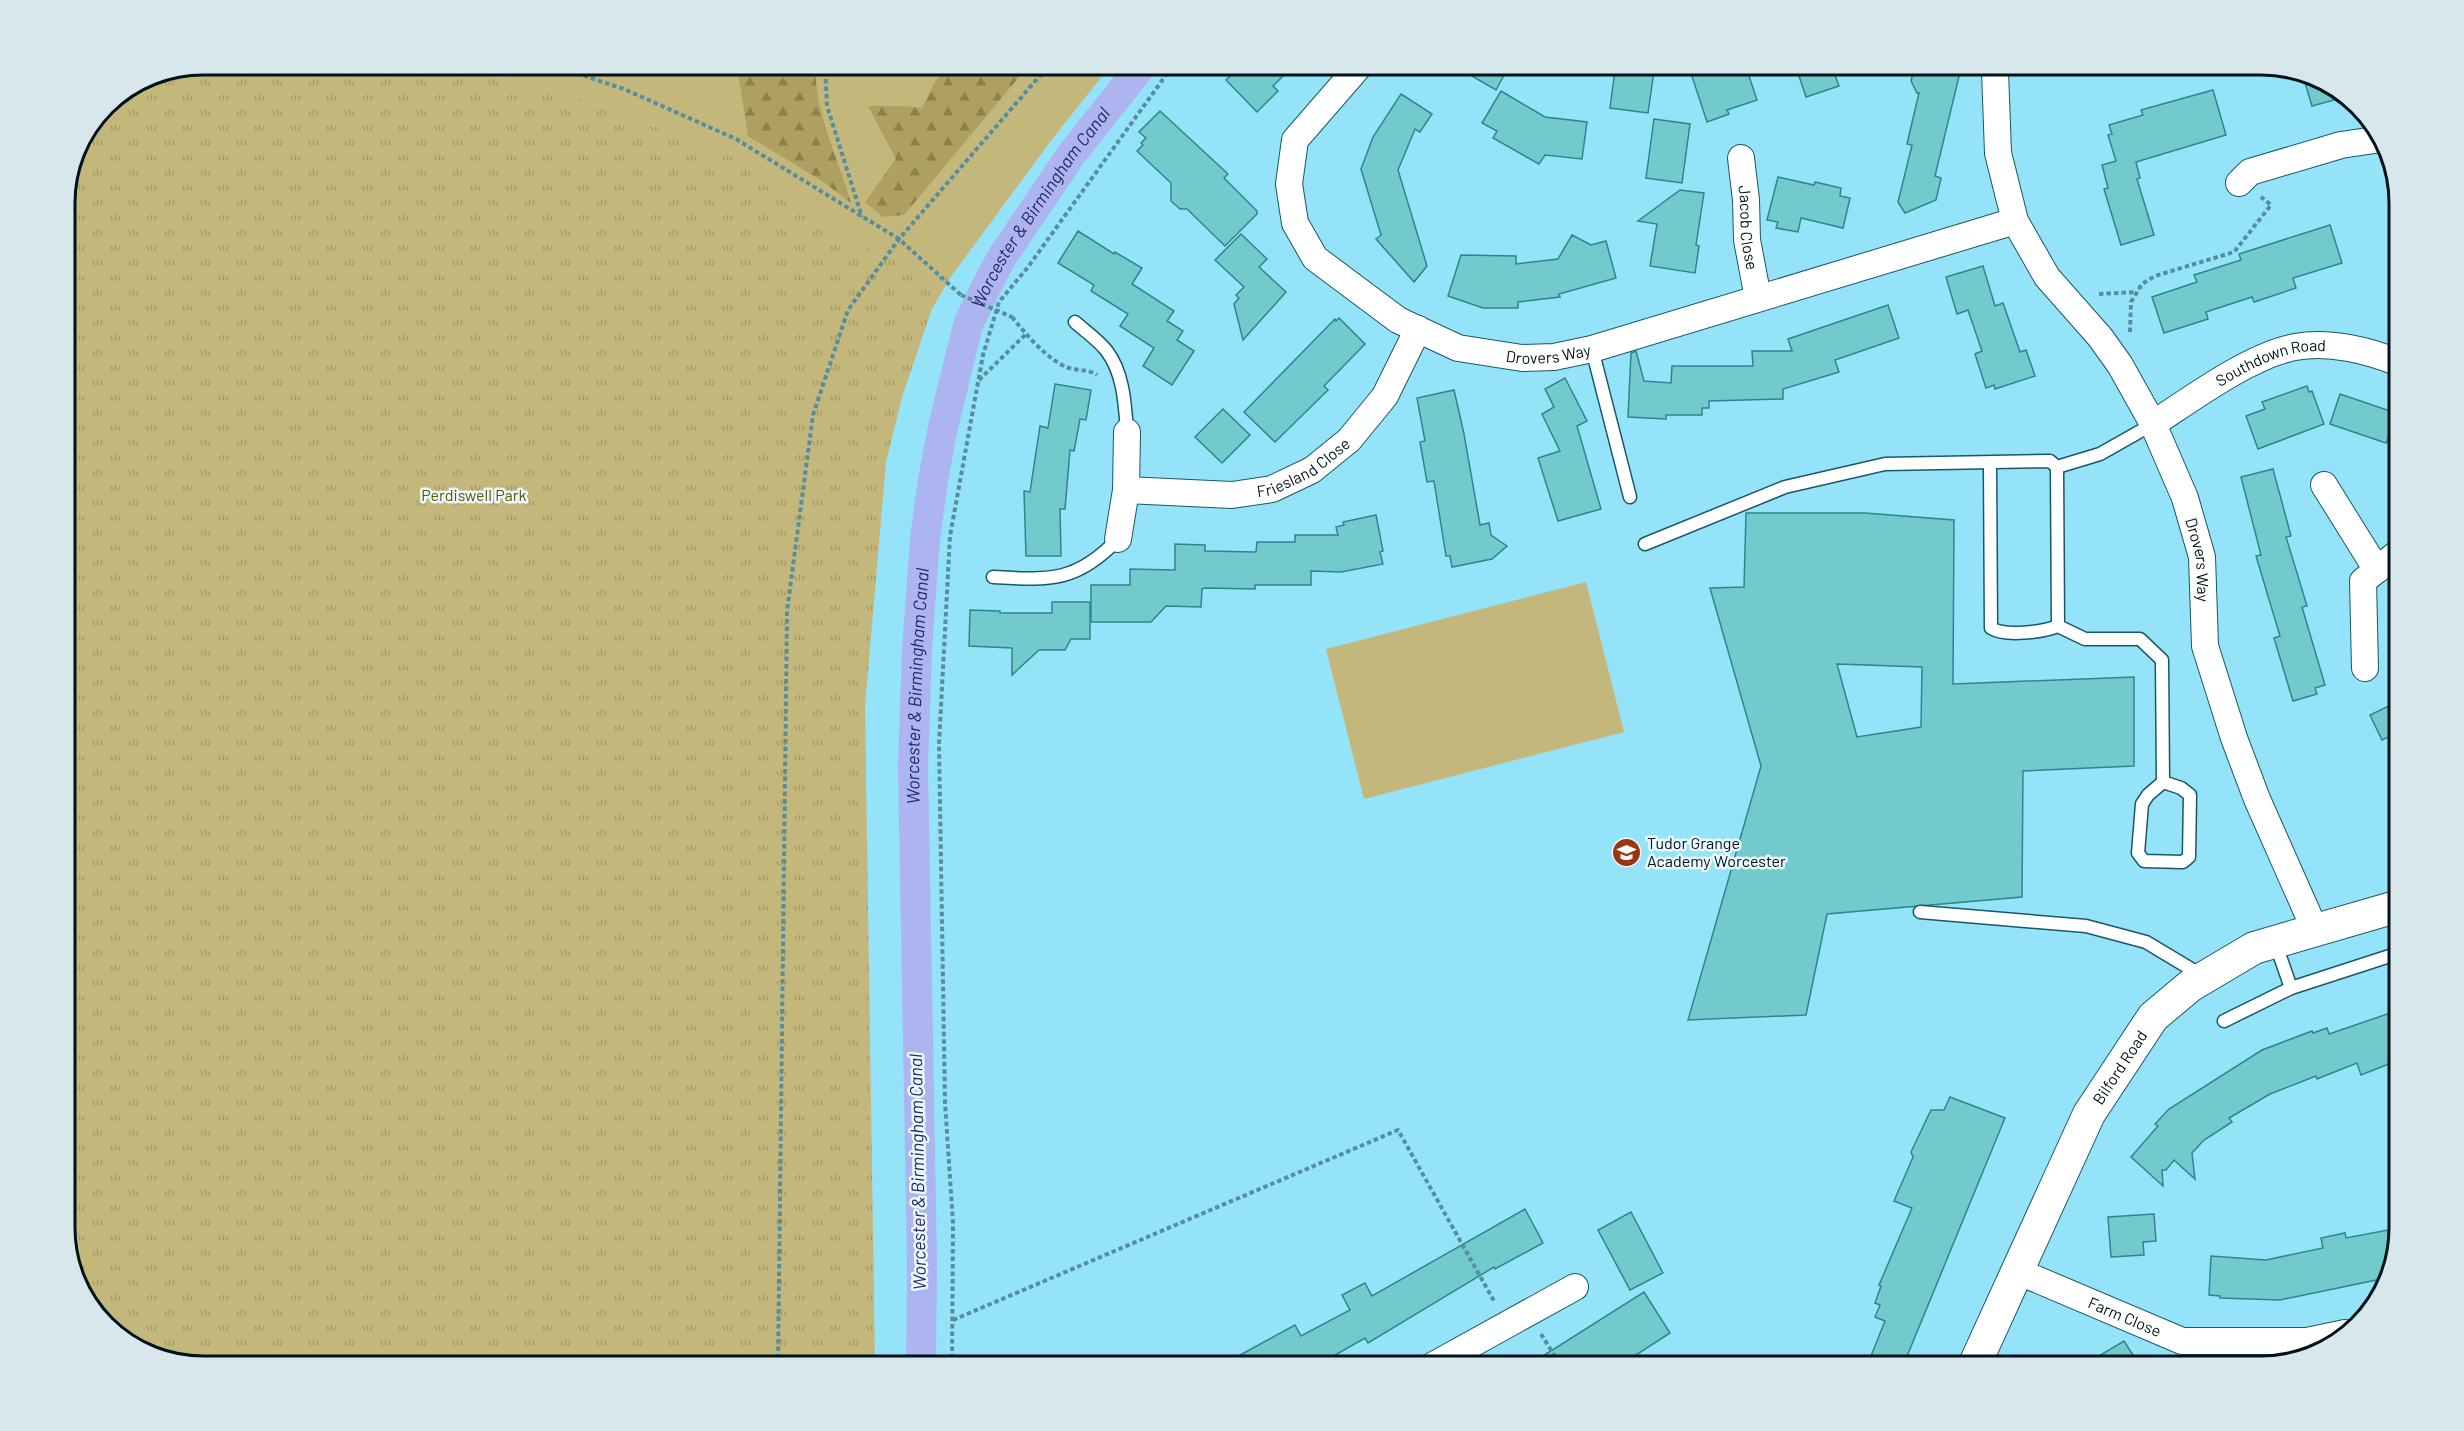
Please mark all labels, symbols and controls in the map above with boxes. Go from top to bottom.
water label: Worcester & Birmingham Canal [966,103,1114,311]
street label: Jacob Close [1735,184,1762,271]
street label: Southdown Road [2212,335,2326,390]
street label: Drovers Way [1505,339,1593,367]
street label: Friesland Close [1255,433,1353,500]
park label: Perdiswell Park [421,485,527,504]
street label: Drovers Way [2182,515,2214,603]
water label: Worcester & Birmingham Canal [901,567,933,805]
place label: Tudor Grange Academy Worcester [1647,833,1786,870]
school or university icon: Tudor Grange Academy Worcester [1610,836,1642,868]
street label: Bilford Road [2088,1026,2151,1108]
water label: Worcester & Birmingham Canal [904,1054,930,1290]
street label: Farm Close [2086,1292,2164,1340]

